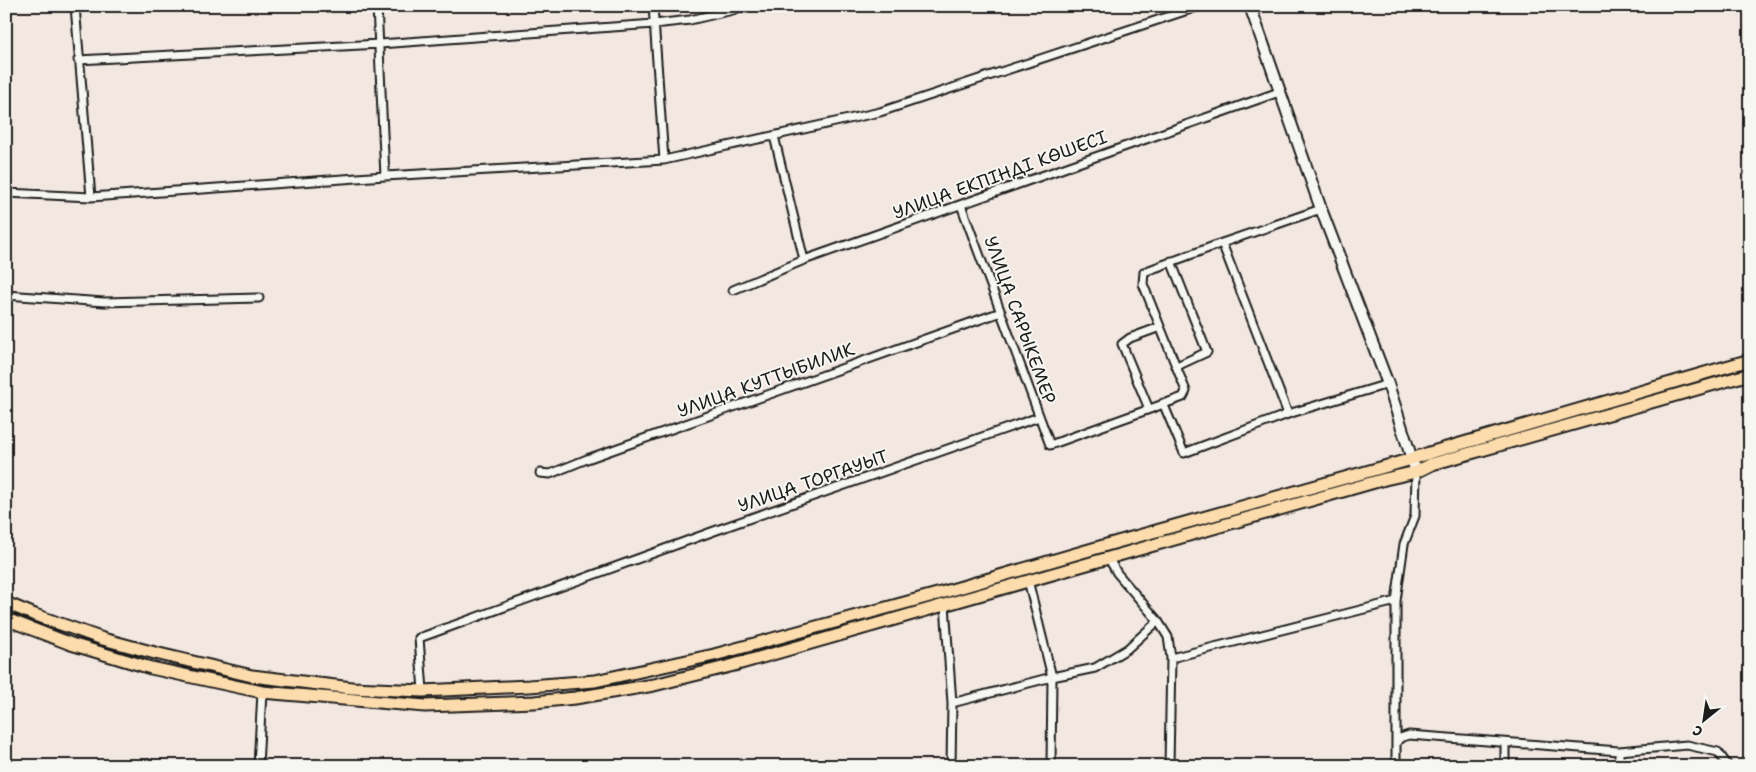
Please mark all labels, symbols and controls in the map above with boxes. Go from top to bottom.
street label: УЛИЦА ЕКПІНДІ КӨШЕСІ [890,125,1111,225]
street label: УЛИЦА САРЫКЕМЕР [978,233,1062,407]
street label: УЛИЦА КУТТЫБИЛИК [674,337,858,423]
street label: УЛИЦА ТОРГАУЫТ [735,444,891,518]
north arrow [1678,694,1728,744]
text: С [1689,721,1706,741]

